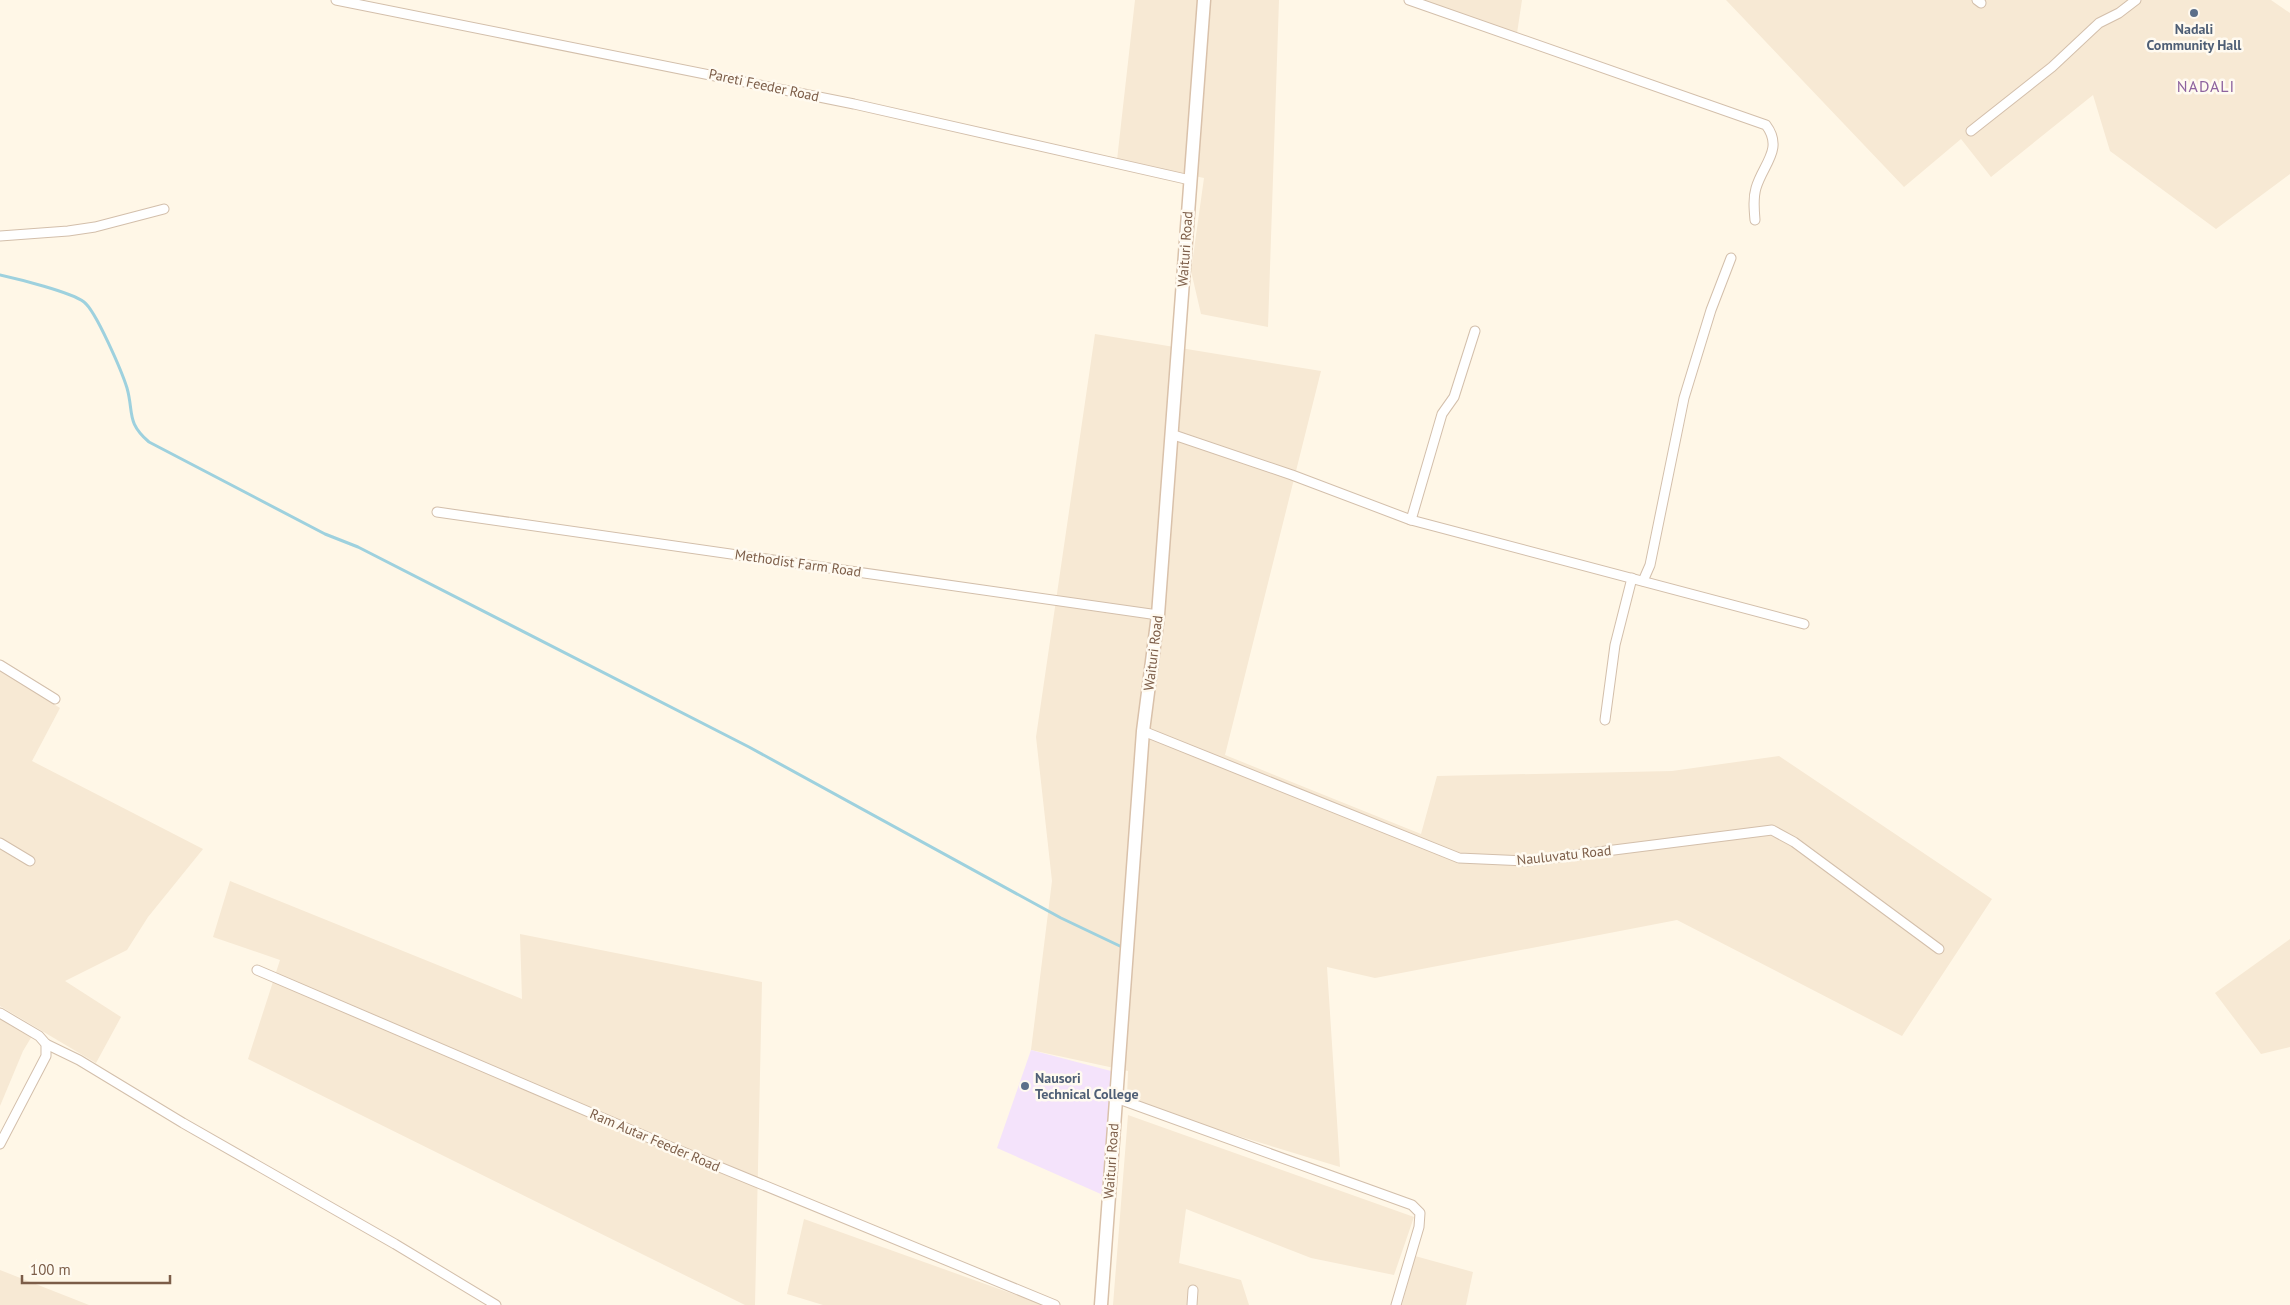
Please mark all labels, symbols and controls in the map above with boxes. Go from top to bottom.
marker: Nadali Community Hall [2188,7,2200,19]
place label: Nadali Community Hall [2147,20,2242,54]
street label: Pareti Feeder Road [707,65,821,105]
district label: NADALI [2177,76,2235,96]
street label: Waituri Road [1173,211,1197,287]
street label: Methodist Farm Road [734,545,862,581]
street label: Waituri Road [1139,614,1167,692]
street label: Nauluvatu Road [1516,841,1612,869]
place label: Nausori Technical College [1035,1069,1139,1103]
marker: Nausori Technical College [1019,1080,1031,1092]
street label: Ram Autar Feeder Road [587,1104,723,1176]
street label: Waituri Road [1099,1123,1123,1199]
scale bar [22,1252,170,1284]
text: 100 m [30,1260,71,1279]

